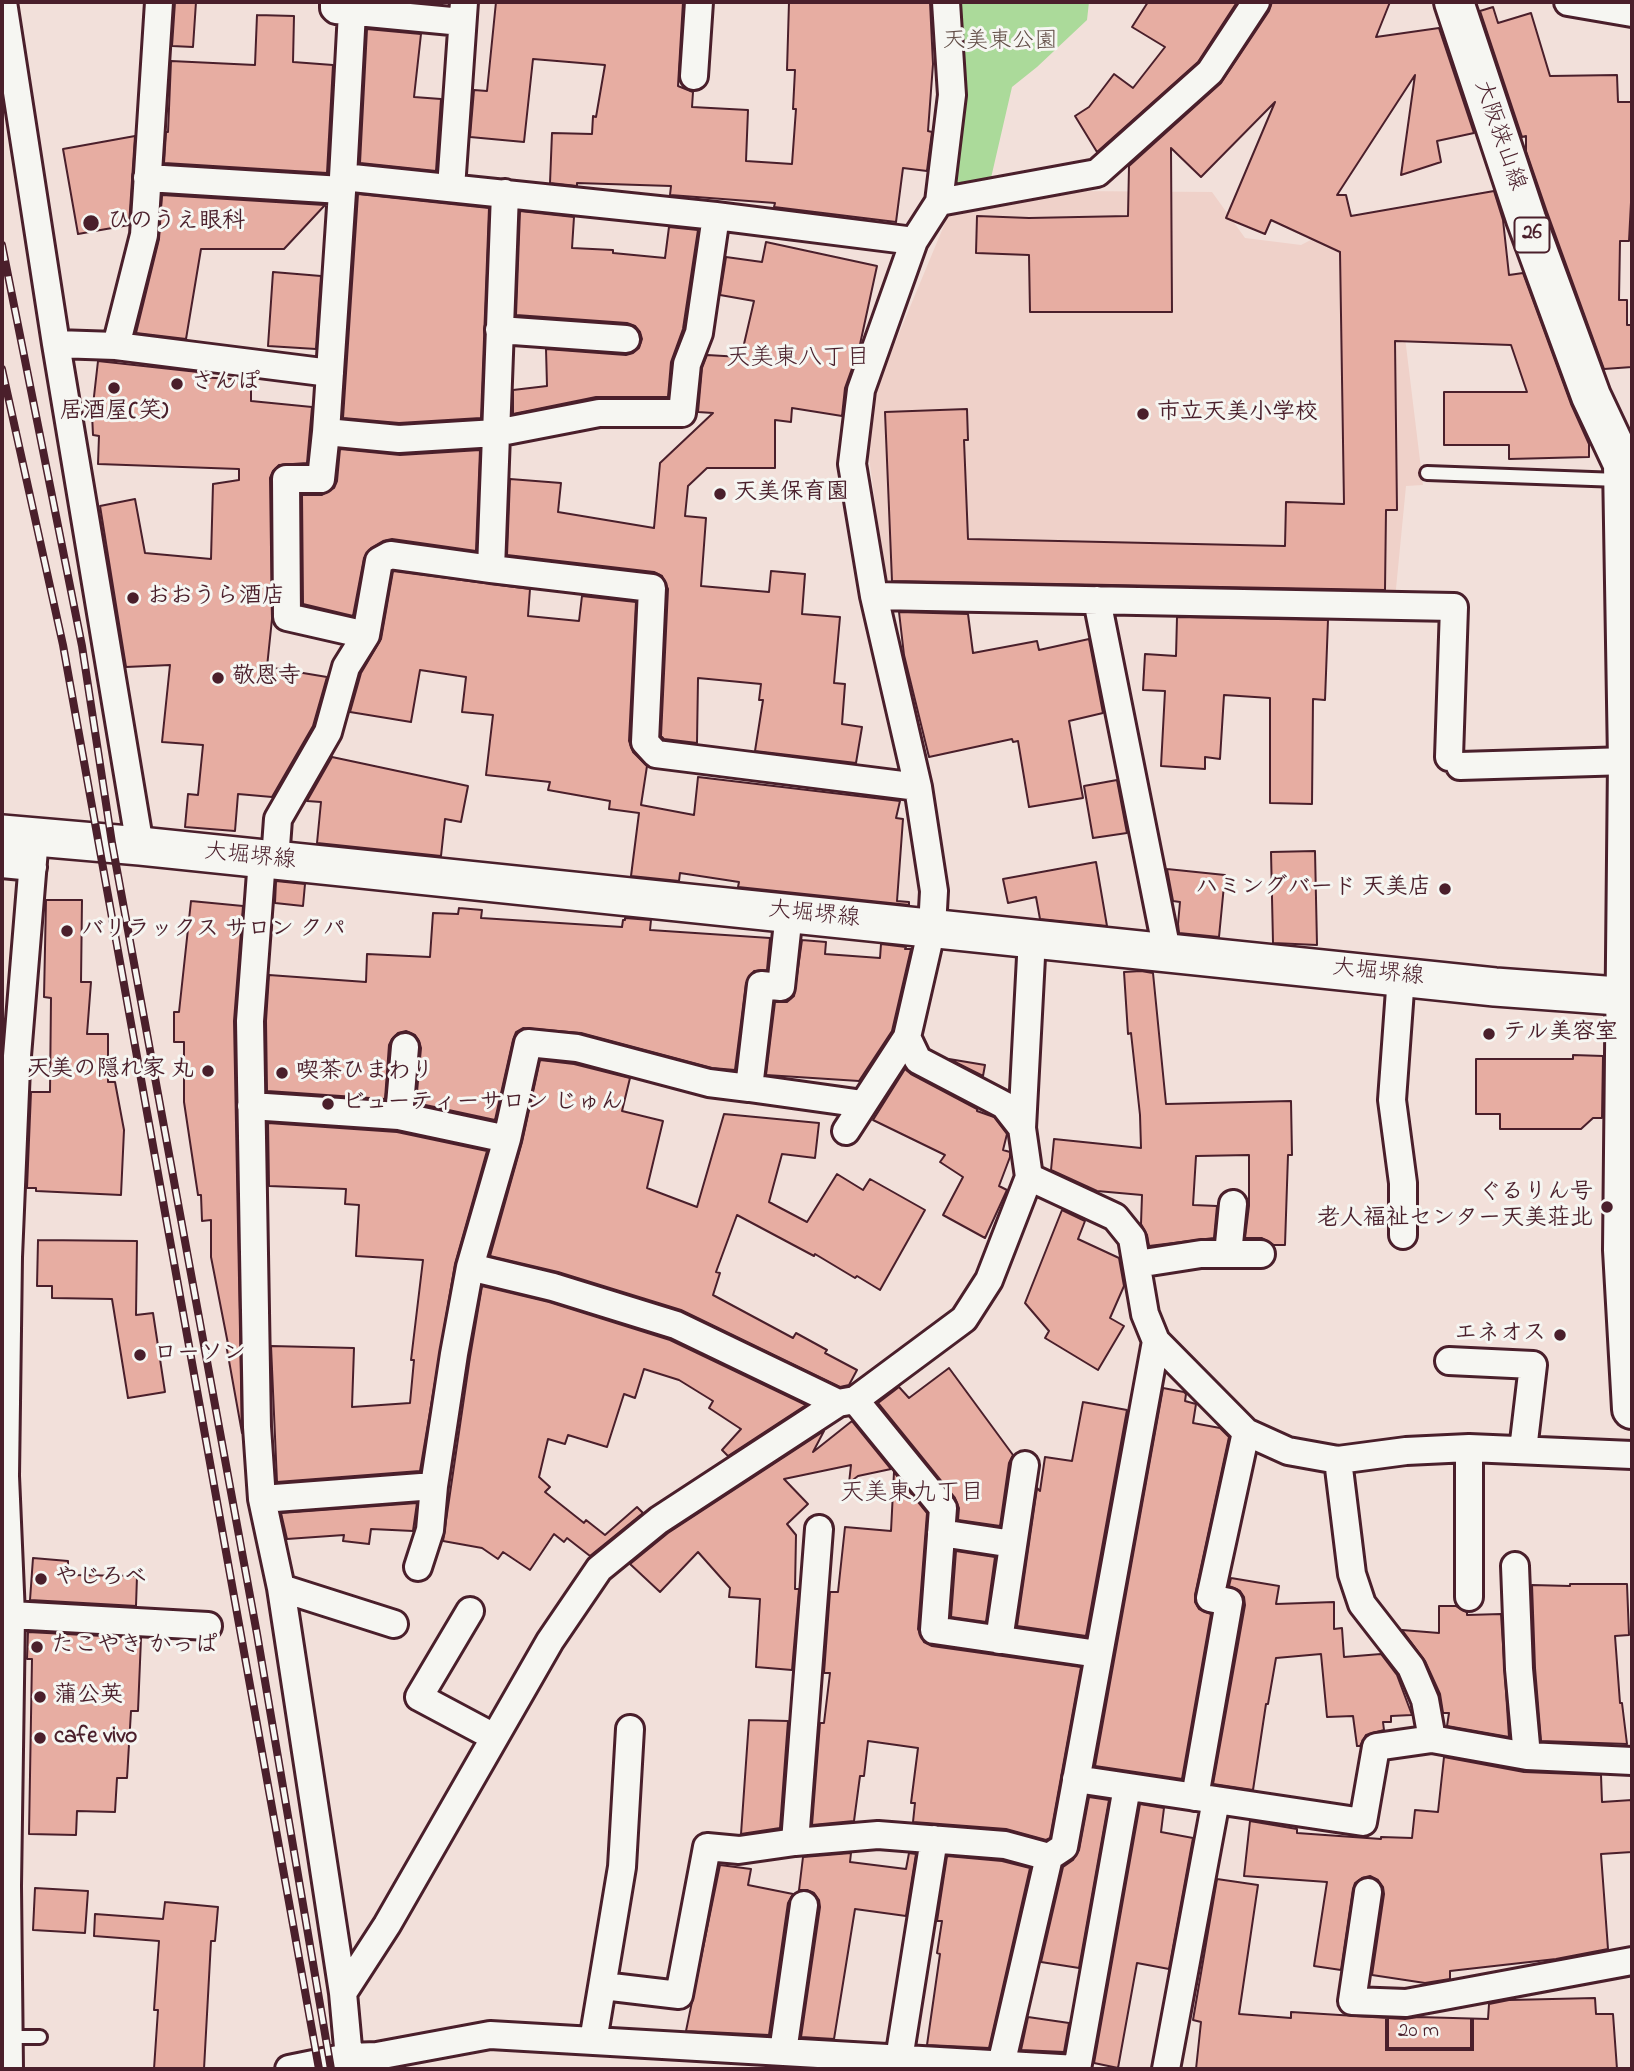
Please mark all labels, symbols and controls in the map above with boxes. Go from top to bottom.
park label: 天美東公園 [943,29,1057,57]
street label: 大阪狭山線 [1466,77,1530,195]
place label: ひのうえ眼科 [107,209,245,237]
marker: ひのうえ眼科 [81,213,101,233]
road number: 26 [1514,218,1550,252]
district label: 天美東八丁目 [726,346,870,374]
place label: さんぽ [191,370,260,398]
marker: さんぽ [169,376,185,392]
marker: 居酒屋(笑) [106,380,122,396]
place label: 居酒屋(笑) [60,399,168,427]
place label: 市立天美小学校 [1157,400,1318,428]
marker: 市立天美小学校 [1135,406,1151,422]
place label: 天美保育園 [734,480,849,508]
marker: 天美保育園 [712,486,728,502]
place label: おおうら酒店 [147,584,285,612]
marker: おおうら酒店 [125,590,141,606]
place label: 敬恩寺 [232,664,301,692]
marker: 敬恩寺 [210,670,226,686]
street label: 大堀堺線 [203,839,297,877]
place label: ハミングバード 天美店 [1195,875,1431,903]
marker: ハミングバード 天美店 [1437,881,1453,897]
street label: 大堀堺線 [767,897,861,935]
place label: バリラックス サロン クパ [81,917,345,945]
marker: バリラックス サロン クパ [59,923,75,939]
street label: 大堀堺線 [1331,955,1425,993]
place label: テル美容室 [1503,1020,1618,1048]
marker: テル美容室 [1481,1026,1497,1042]
place label: 天美の隠れ家 丸 [27,1057,194,1085]
place label: 喫茶ひまわり [296,1059,434,1087]
marker: 天美の隠れ家 丸 [200,1063,216,1079]
marker: 喫茶ひまわり [274,1065,290,1081]
place label: ビューティーサロン じゅん [342,1090,623,1118]
marker: ビューティーサロン じゅん [320,1096,336,1112]
place label: ぐるりん号 老人福祉センター天美荘北 [1317,1180,1593,1234]
marker: ぐるりん号 老人福祉センター天美荘北 [1599,1199,1615,1215]
place label: エネオス [1454,1321,1546,1349]
marker: エネオス [1552,1327,1568,1343]
place label: ローソン [154,1341,246,1369]
marker: ローソン [132,1347,148,1363]
district label: 天美東九丁目 [840,1481,984,1509]
place label: やじろべ [55,1565,147,1593]
marker: やじろべ [33,1571,49,1587]
place label: たこやき かっぱ [51,1633,218,1661]
marker: たこやき かっぱ [29,1639,45,1655]
place label: 蒲公英 [54,1683,123,1711]
marker: 蒲公英 [32,1689,48,1705]
place label: cafe vivo [54,1724,137,1752]
marker: cafe vivo [32,1730,48,1746]
scale bar [1389,2004,1478,2048]
text: 20 m [1398,2016,1439,2046]

